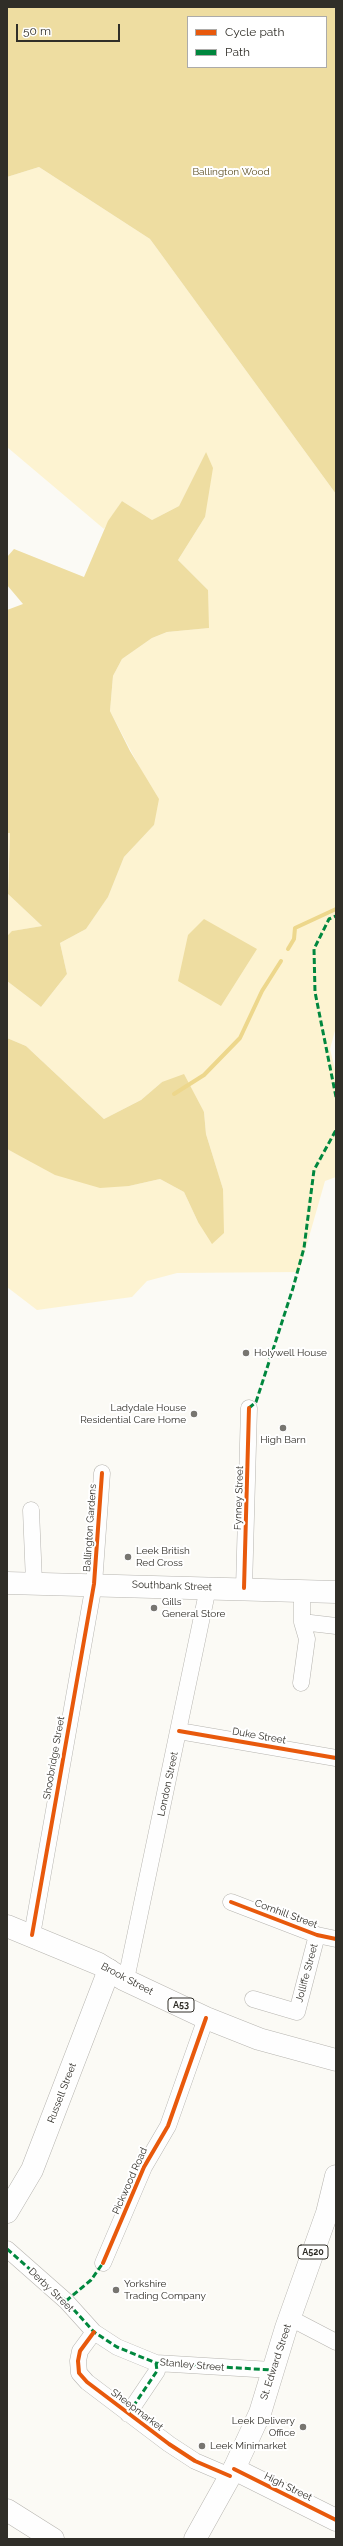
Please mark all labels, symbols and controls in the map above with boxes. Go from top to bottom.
scale bar [18,16,122,42]
legend [187,16,327,68]
text: 50 m [23,24,51,38]
text: Cycle path [225,25,284,39]
text: Path [225,45,250,59]
park label: Ballington Wood [192,166,270,178]
place label: Holywell House [254,1347,327,1359]
marker: Holywell House [241,1348,251,1358]
place label: Ladydale House Residential Care Home [80,1402,186,1426]
marker: Ladydale House Residential Care Home [189,1409,199,1419]
marker: High Barn [278,1423,288,1433]
place label: High Barn [260,1434,306,1446]
street label: Fynney Street [232,1466,246,1530]
street label: Ballington Gardens [81,1484,99,1572]
place label: Leek British Red Cross [136,1545,190,1568]
marker: Leek British Red Cross [123,1552,133,1562]
street label: Southbank Street [132,1579,212,1593]
place label: Gills General Store [162,1596,225,1620]
marker: Gills General Store [149,1603,159,1613]
street label: Shoobridge Street [41,1715,67,1801]
street label: Duke Street [231,1725,287,1747]
street label: London Street [155,1751,181,1817]
street label: Cornhill Street [253,1897,319,1931]
street label: Jolliffe Street [293,1942,321,2004]
street label: Brook Street [99,1960,155,1998]
road number: A53 [168,1998,194,2012]
street label: Russell Street [45,2061,79,2125]
street label: Pickwood Road [110,2146,150,2216]
road number: A520 [298,2245,328,2259]
street label: Derby Street [26,2265,76,2315]
place label: Yorkshire Trading Company [124,2278,206,2302]
marker: Yorkshire Trading Company [111,2285,121,2295]
street label: St. Edward Street [258,2322,294,2402]
street label: Stanley Street [159,2356,225,2374]
street label: Sheepmarket [109,2387,165,2433]
place label: Leek Delivery Office [232,2415,295,2438]
marker: Leek Delivery Office [298,2422,308,2432]
place label: Leek Minimarket [210,2440,287,2452]
marker: Leek Minimarket [197,2441,207,2451]
street label: High Street [262,2470,314,2504]

